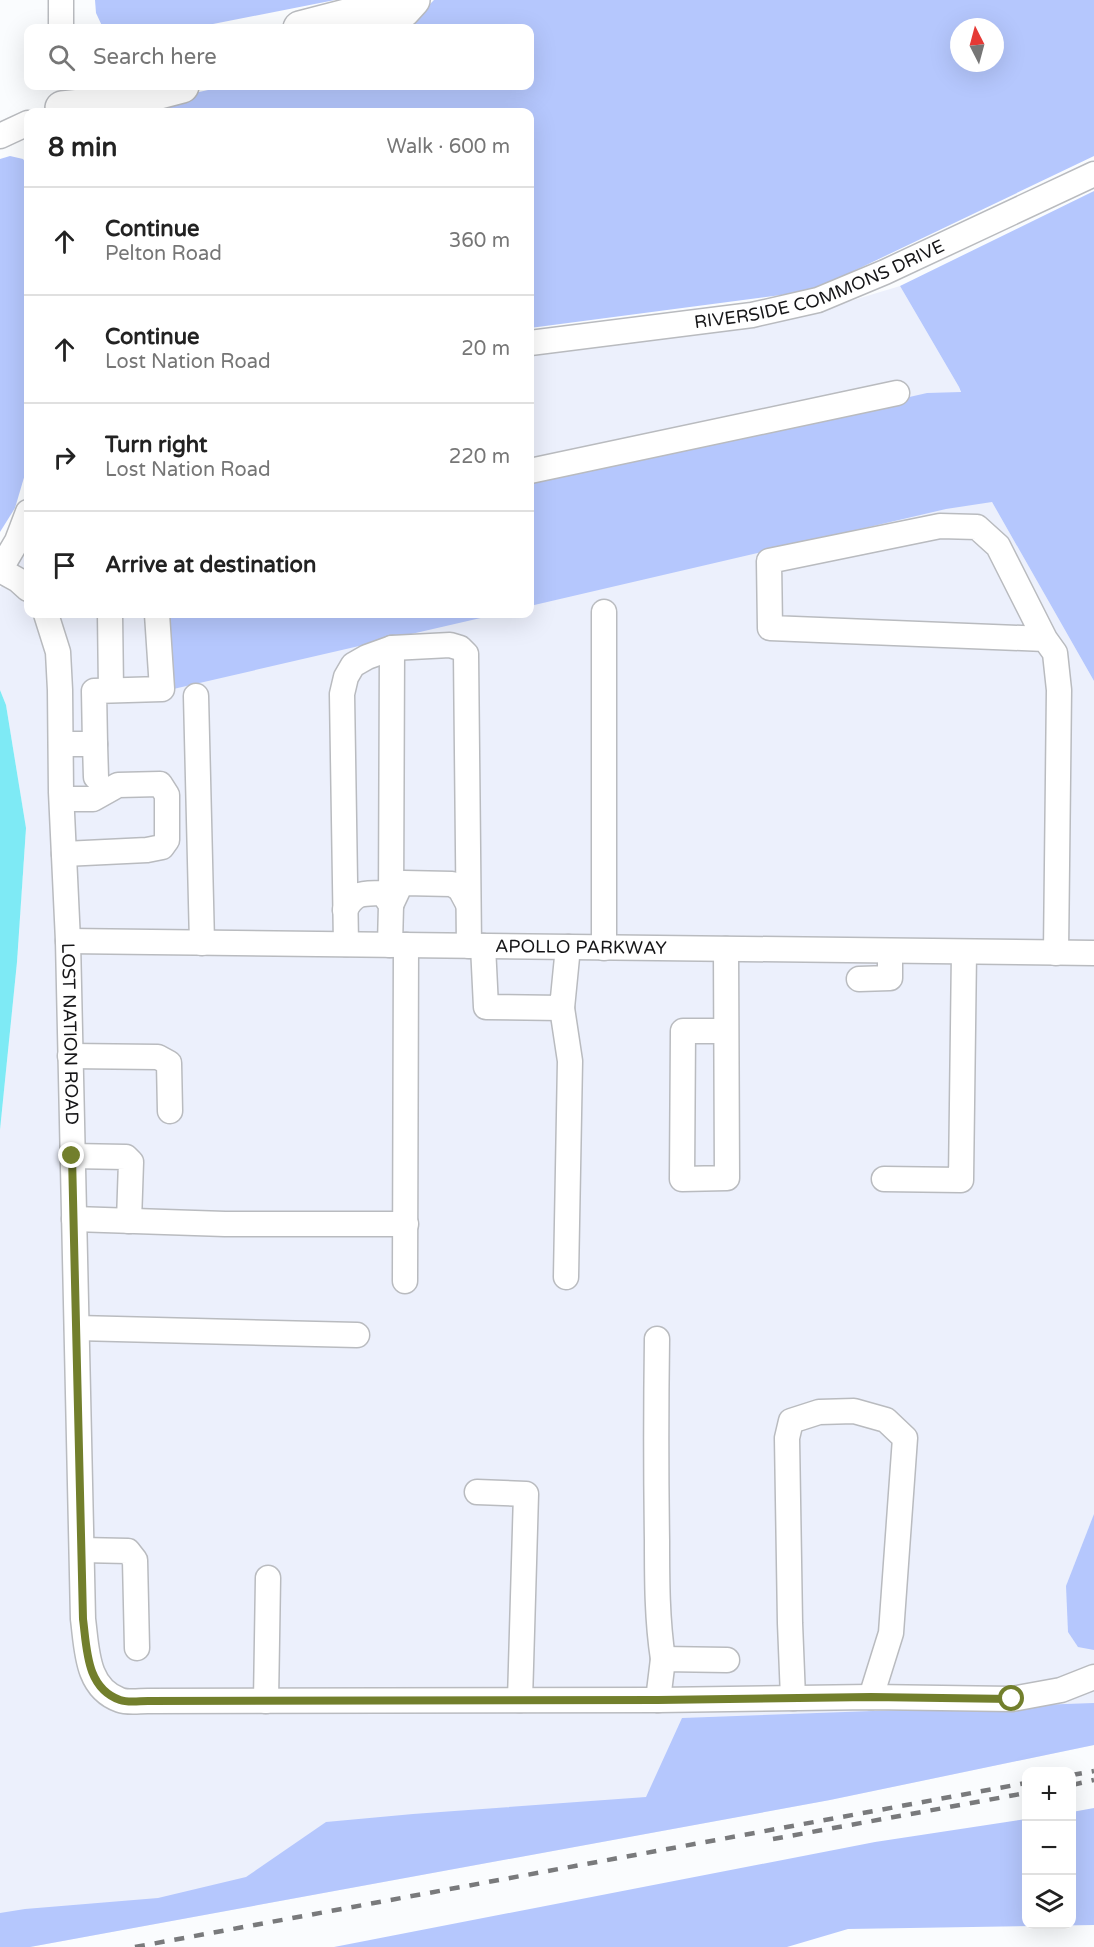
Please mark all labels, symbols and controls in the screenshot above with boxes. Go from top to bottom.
north arrow [950,18,1004,72]
search box [24,24,534,90]
icon: search [45,41,78,74]
text: Search here [93,44,217,70]
text: 8 min [48,132,117,163]
text: Walk · 600 m [387,135,510,159]
text: Continue [105,216,200,242]
icon: ahead [48,225,81,258]
text: 360 m [449,229,510,253]
street label: RIVERSIDE COMMONS DRIVE [693,235,948,333]
text: Pelton Road [105,242,222,266]
text: Continue [105,324,200,350]
icon: ahead [48,333,81,366]
text: 20 m [461,337,510,361]
text: Lost Nation Road [105,350,271,374]
text: Turn right [105,432,207,458]
icon: right [48,441,81,474]
text: 220 m [449,445,510,469]
text: Lost Nation Road [105,458,271,482]
icon: arrive [48,549,81,582]
text: Arrive at destination [105,552,316,578]
street label: APOLLO PARKWAY [495,935,668,959]
street label: LOST NATION ROAD [57,943,83,1125]
route end [58,1142,84,1168]
route start [998,1685,1024,1711]
map controls [1022,1767,1076,1929]
button: + [1022,1767,1076,1821]
button: − [1022,1821,1076,1875]
button: layers [1022,1875,1076,1929]

